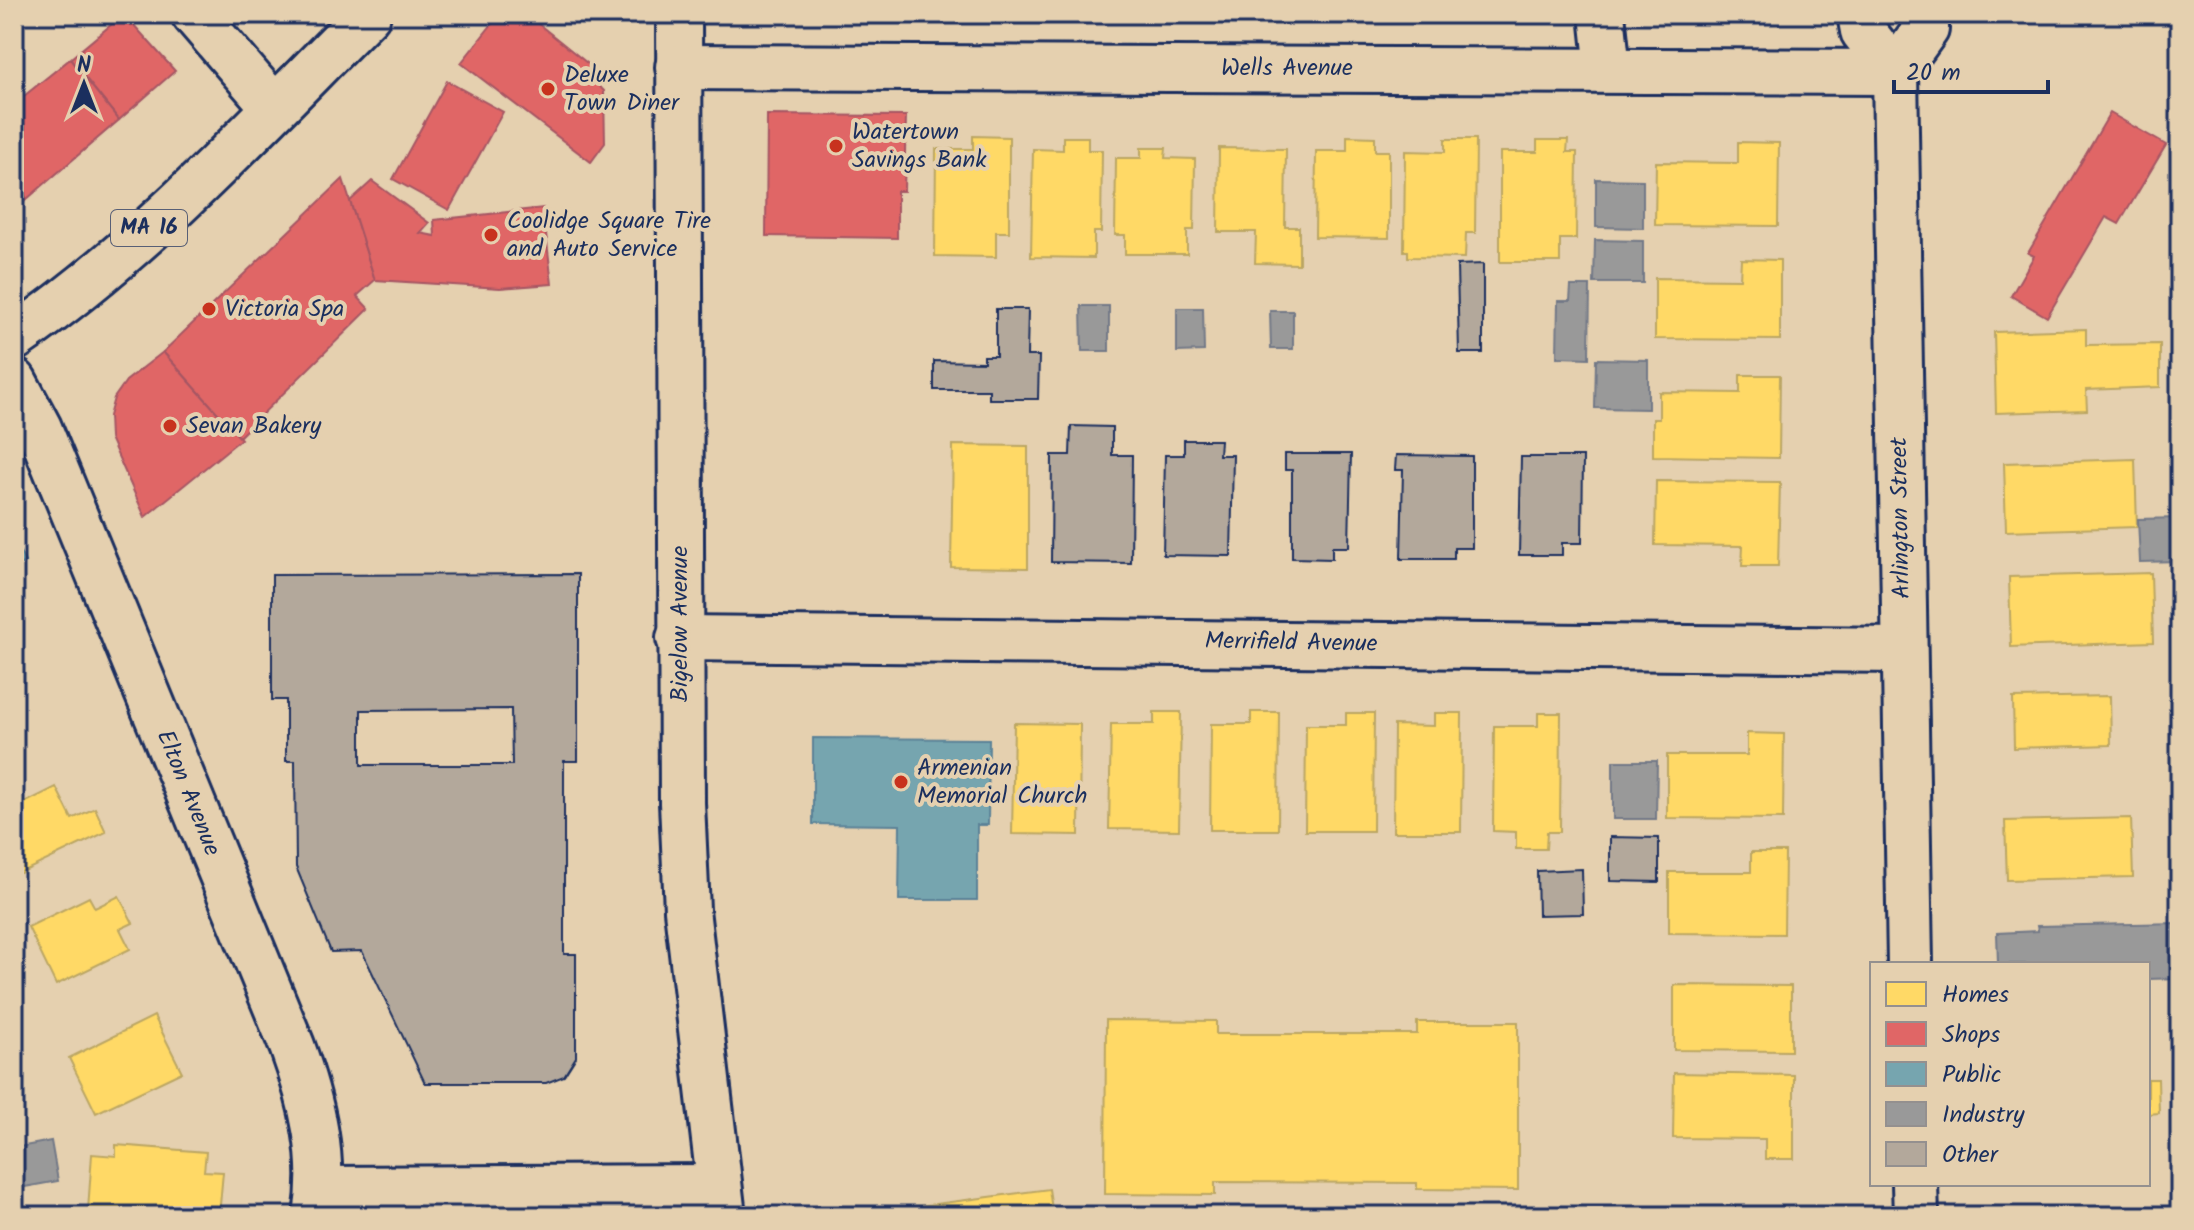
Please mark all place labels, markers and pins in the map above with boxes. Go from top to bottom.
place label: Deluxe Town Diner [564,56,681,123]
marker: Deluxe Town Diner [539,80,557,98]
place label: Watertown Savings Bank [852,113,987,180]
marker: Watertown Savings Bank [827,137,845,155]
place label: Coolidge Square Tire and Auto Service [507,202,711,269]
marker: Coolidge Square Tire and Auto Service [482,226,500,244]
place label: Victoria Spa [225,290,344,329]
marker: Victoria Spa [200,300,218,318]
place label: Sevan Bakery [186,407,322,446]
marker: Sevan Bakery [161,417,179,435]
place label: Armenian Memorial Church [917,749,1087,816]
marker: Armenian Memorial Church [892,773,910,791]

